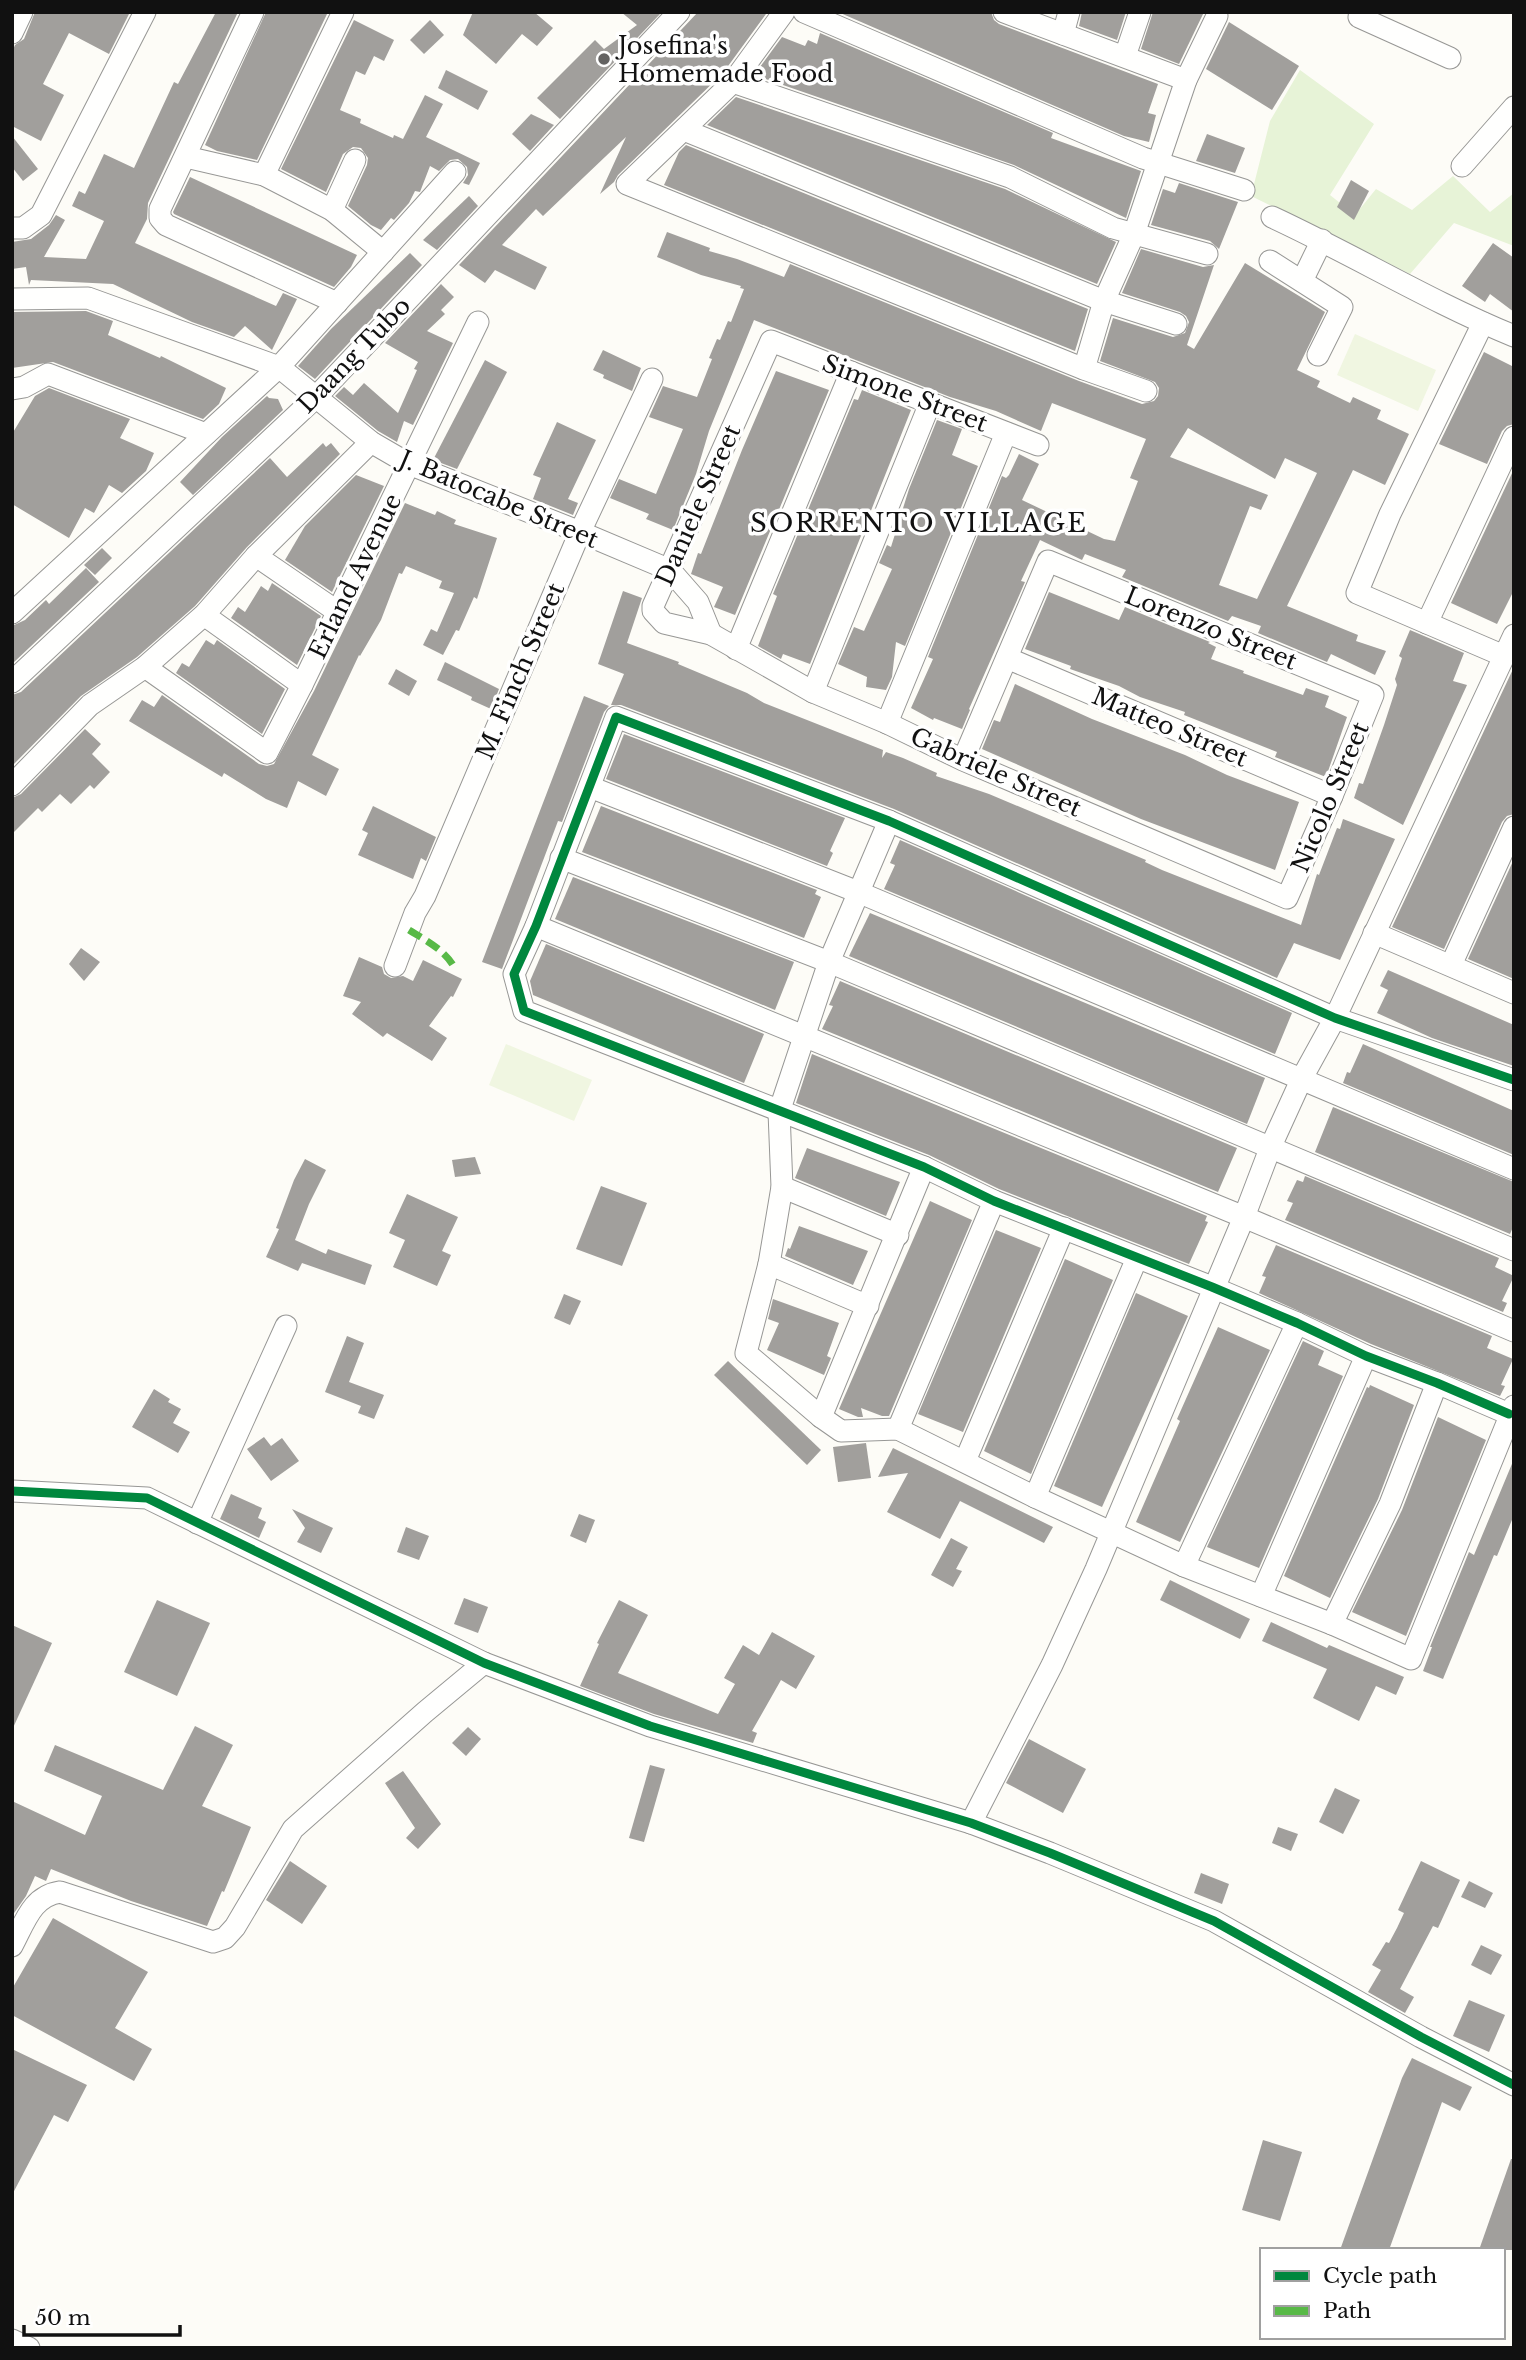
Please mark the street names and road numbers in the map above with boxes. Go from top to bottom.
street label: Daang Tubo [292,291,416,419]
street label: Simone Street [818,348,992,438]
street label: Daniele Street [649,420,747,590]
street label: J. Batocabe Street [392,443,603,554]
street label: Erland Avenue [303,489,407,663]
street label: M. Finch Street [470,578,570,764]
street label: Lorenzo Street [1121,580,1301,676]
street label: Matteo Street [1088,681,1252,773]
street label: Nicolo Street [1285,717,1375,877]
street label: Gabriele Street [906,721,1086,823]

